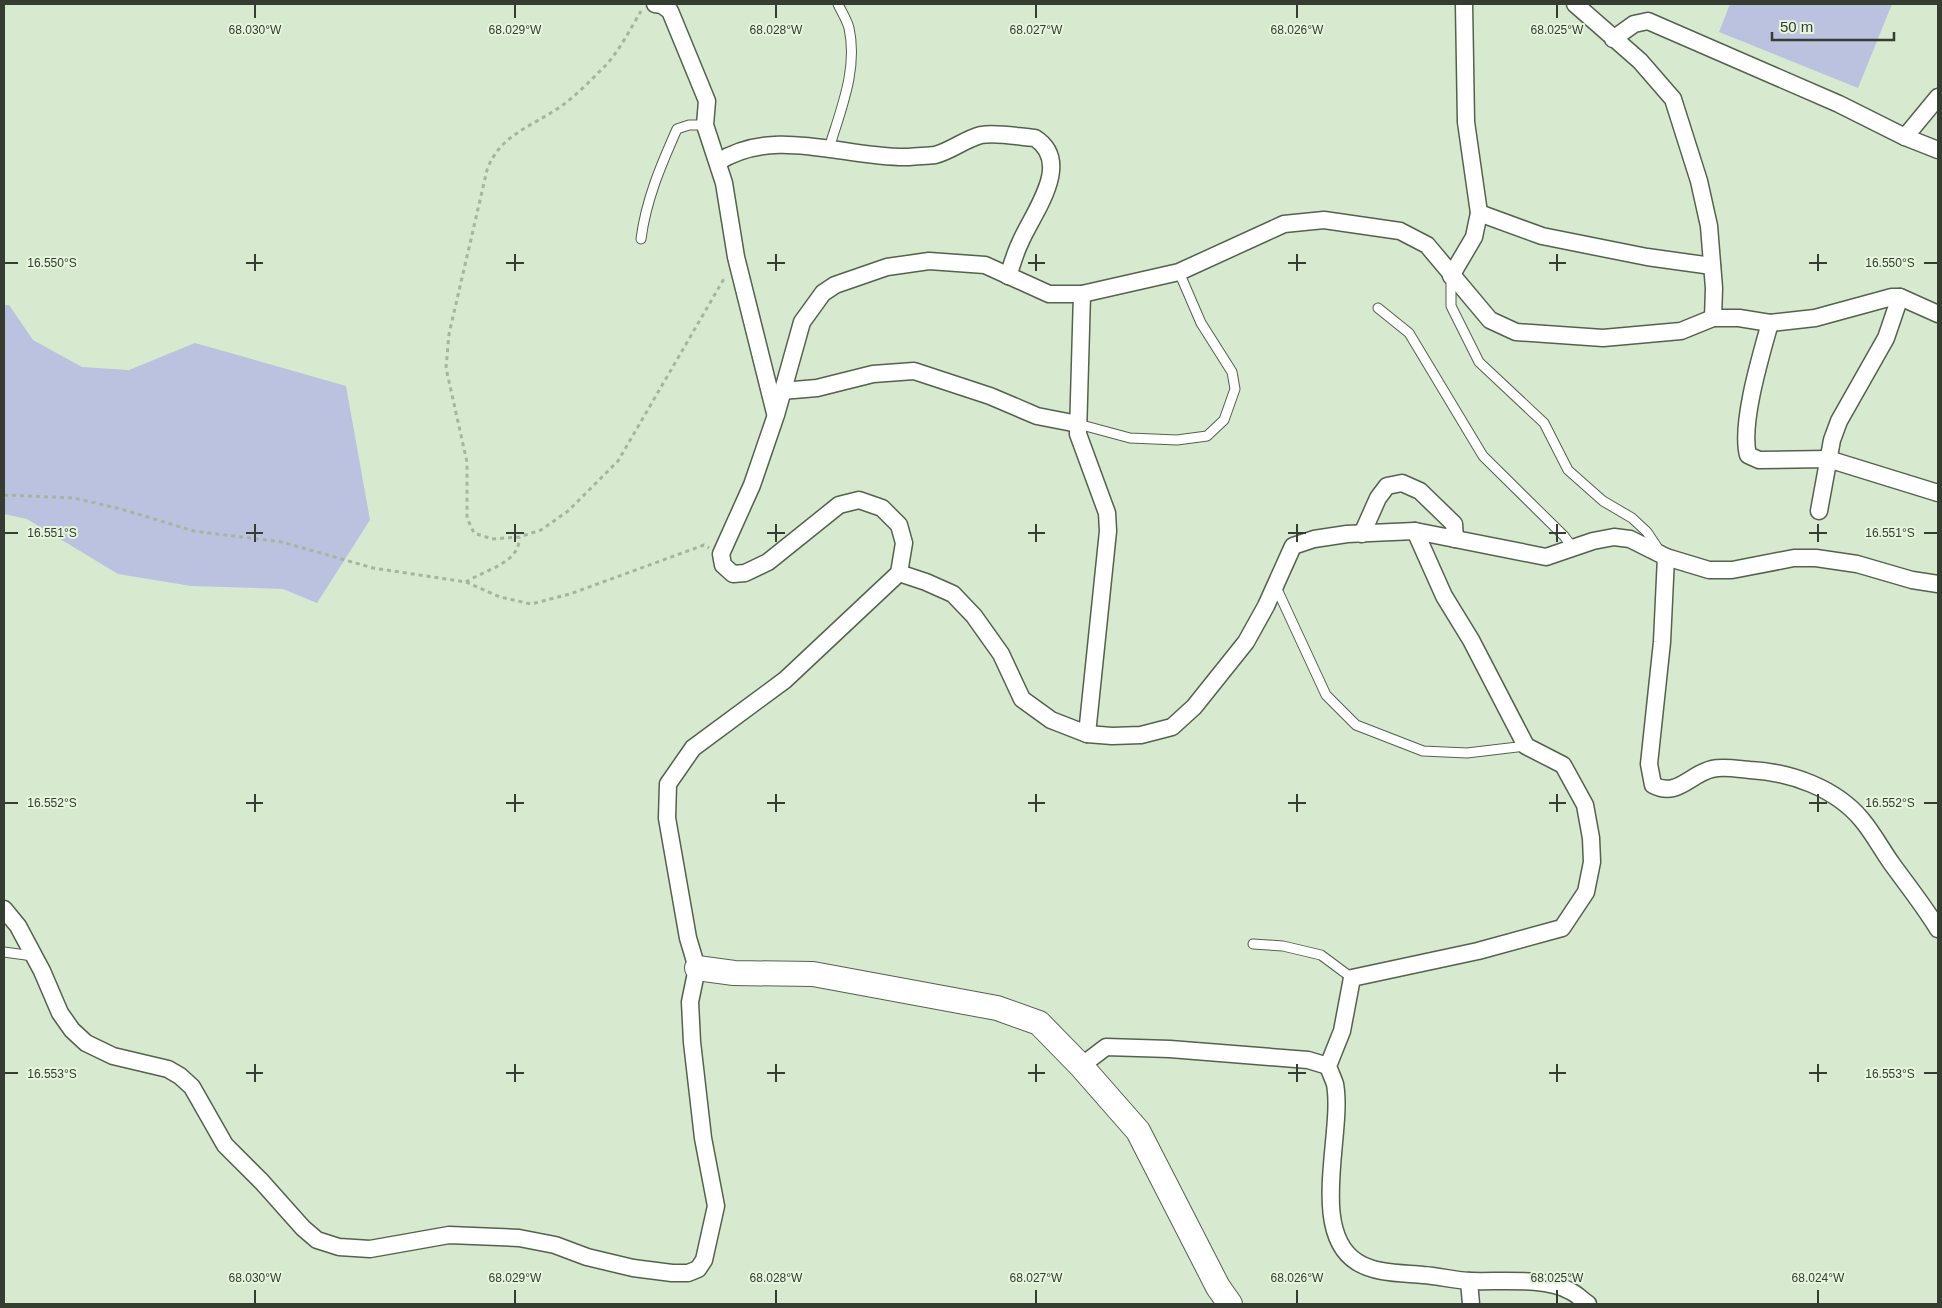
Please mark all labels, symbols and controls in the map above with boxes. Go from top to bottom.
scale bar [1772,10,1894,42]
text: 50 m [1780,18,1813,35]
text: 68.030°W [229,23,282,37]
text: 68.029°W [489,23,542,37]
text: 68.028°W [750,23,803,37]
text: 68.027°W [1010,23,1063,37]
text: 68.026°W [1271,23,1324,37]
text: 68.025°W [1531,23,1584,37]
text: 16.550°S [27,256,77,270]
text: 16.550°S [1865,256,1915,270]
text: 16.551°S [27,526,77,540]
text: 16.551°S [1865,526,1915,540]
text: 16.552°S [27,796,77,810]
text: 16.552°S [1865,796,1915,810]
text: 16.553°S [27,1067,77,1081]
text: 16.553°S [1865,1067,1915,1081]
text: 68.030°W [229,1271,282,1285]
text: 68.029°W [489,1271,542,1285]
text: 68.028°W [750,1271,803,1285]
text: 68.027°W [1010,1271,1063,1285]
text: 68.026°W [1271,1271,1324,1285]
text: 68.025°W [1531,1271,1584,1285]
text: 68.024°W [1792,1271,1845,1285]

